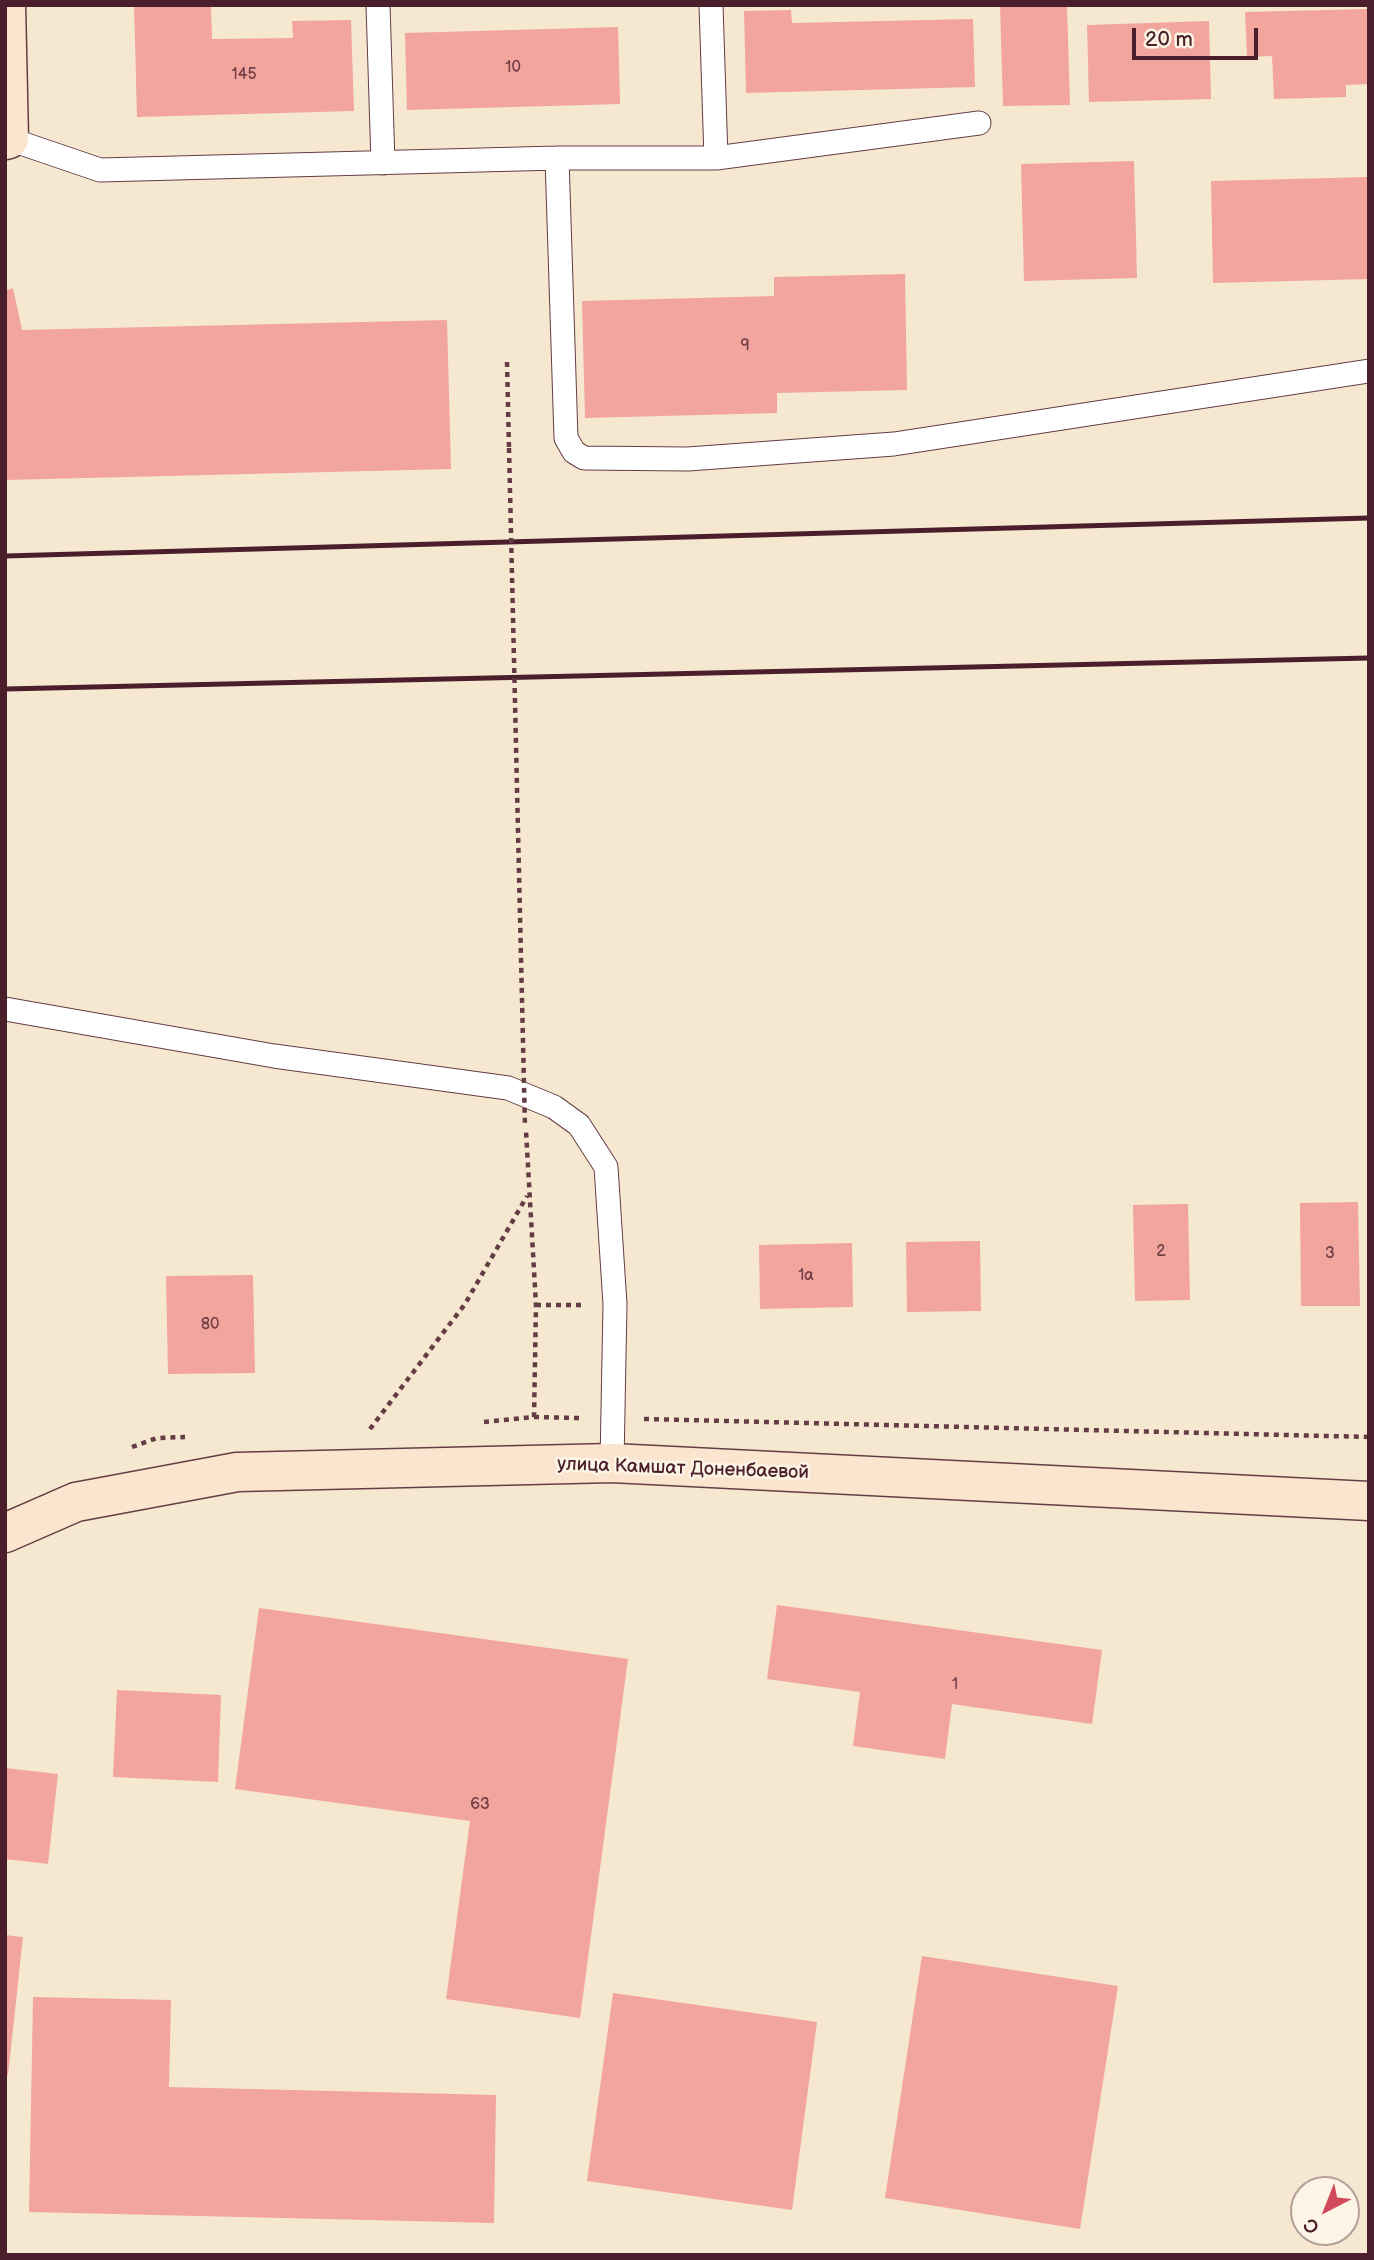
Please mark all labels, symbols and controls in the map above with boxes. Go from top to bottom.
scale bar [1136,14,1262,58]
text: 20 m [1145,27,1193,52]
house number: 10 [505,58,521,78]
house number: 145 [231,65,257,85]
house number: 9 [740,336,750,356]
house number: 2 [1156,1242,1166,1262]
house number: 3 [1325,1244,1335,1264]
house number: 1а [798,1266,814,1286]
house number: 80 [201,1315,219,1335]
street label: улица Камшат Доненбаевой [557,1453,809,1485]
house number: 1 [952,1675,958,1695]
house number: 63 [470,1795,490,1815]
north arrow [1290,2176,1360,2246]
text: С [1299,2213,1325,2238]

